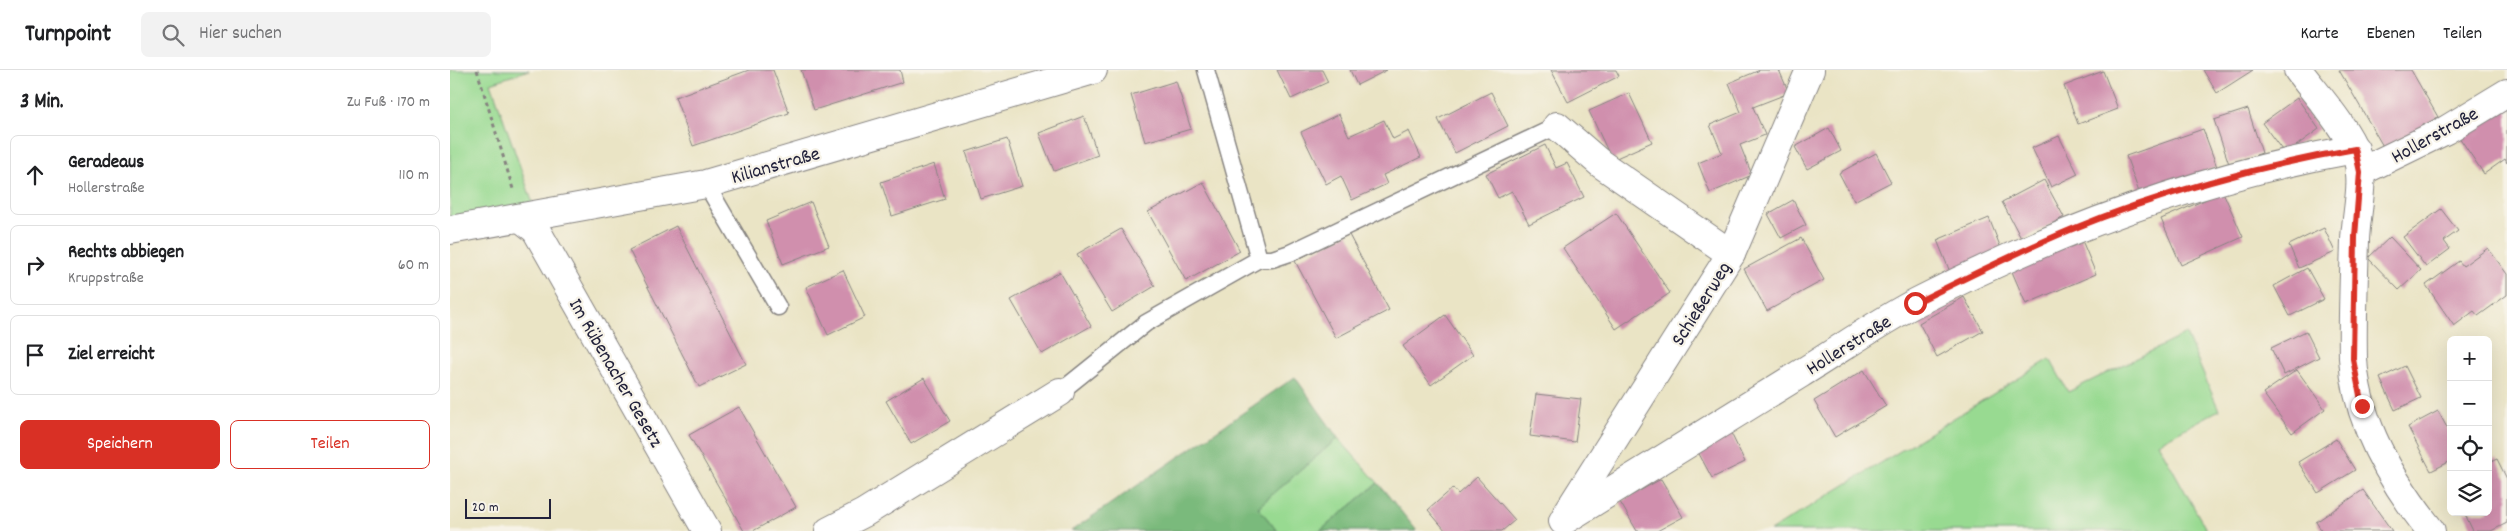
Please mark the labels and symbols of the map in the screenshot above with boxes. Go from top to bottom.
street label: Hollerstraße [2387,101,2484,172]
street label: Kilianstraße [728,141,824,193]
street label: Schießerweg [1666,257,1739,352]
route start [1904,292,1927,315]
street label: Im Rübenacher Gesetz [560,294,669,454]
street label: Hollerstraße [1802,309,1898,384]
route end [2351,395,2374,418]
scale bar [465,496,551,519]

